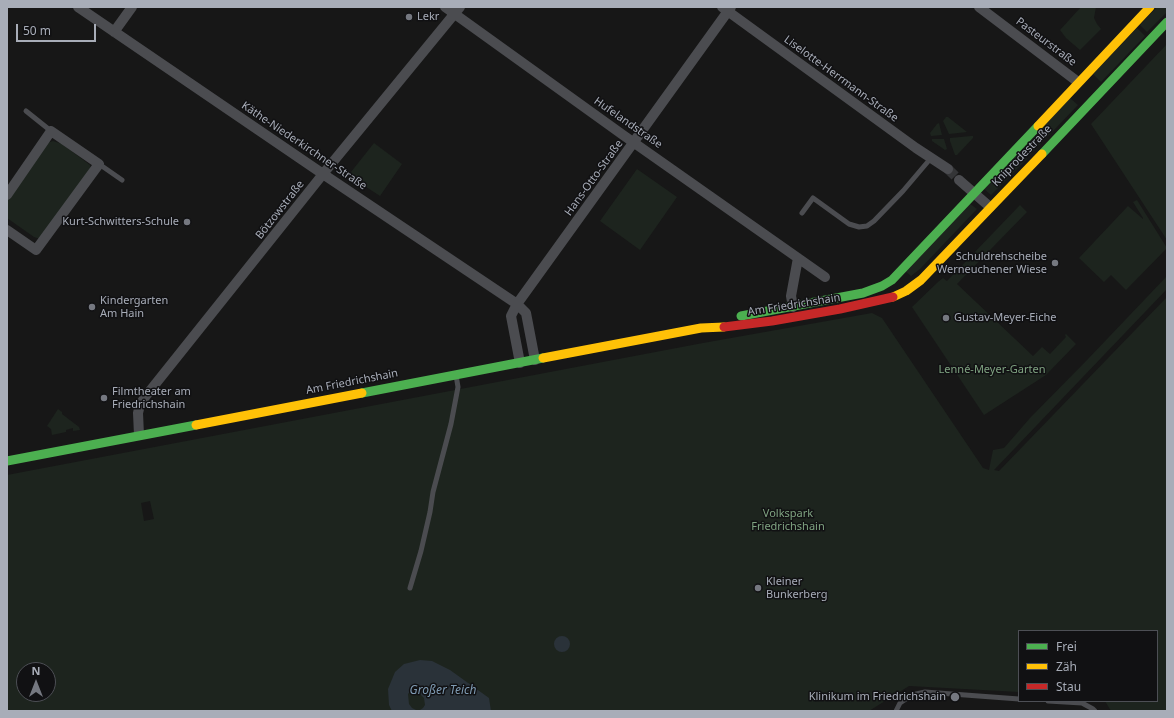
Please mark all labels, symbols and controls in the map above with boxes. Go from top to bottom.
place label: Lekr [417,10,439,24]
marker: Lekr [404,12,414,22]
street label: Pasteurstraße [1013,15,1079,69]
scale bar [18,16,98,42]
text: 50 m [23,22,51,39]
street label: Liselotte-Herrmann-Straße [781,33,901,125]
street label: Hufelandstraße [591,95,665,151]
street label: Käthe-Niederkirchner-Straße [239,99,369,193]
street label: Kniprodestraße [989,123,1055,189]
street label: Hans-Otto-Straße [562,138,626,218]
street label: Bötzowstraße [253,178,307,242]
place label: Kurt-Schwitters-Schule [62,215,179,229]
marker: Kurt-Schwitters-Schule [182,217,192,227]
place label: Schuldrehscheibe Werneuchener Wiese [937,250,1047,276]
marker: Schuldrehscheibe Werneuchener Wiese [1050,258,1060,268]
street label: Am Friedrichshain [747,291,841,319]
place label: Kindergarten Am Hain [100,294,168,320]
marker: Kindergarten Am Hain [87,302,97,312]
place label: Gustav-Meyer-Eiche [954,311,1056,325]
marker: Gustav-Meyer-Eiche [941,313,951,323]
park label: Lenné-Meyer-Garten [939,363,1045,377]
street label: Am Friedrichshain [305,367,399,397]
place label: Filmtheater am Friedrichshain [112,385,191,411]
marker: Filmtheater am Friedrichshain [99,393,109,403]
park label: Volkspark Friedrichshain [751,507,825,533]
place label: Kleiner Bunkerberg [766,575,828,601]
marker: Kleiner Bunkerberg [753,583,763,593]
legend [1018,630,1158,702]
text: Frei [1056,638,1077,655]
text: Zäh [1056,658,1077,675]
north arrow [16,662,56,702]
text: N [32,663,40,678]
text: Stau [1056,678,1081,695]
water label: Großer Teich [410,684,476,698]
place label: Klinikum im Friedrichshain [809,690,946,704]
marker: Klinikum im Friedrichshain [949,691,961,703]

